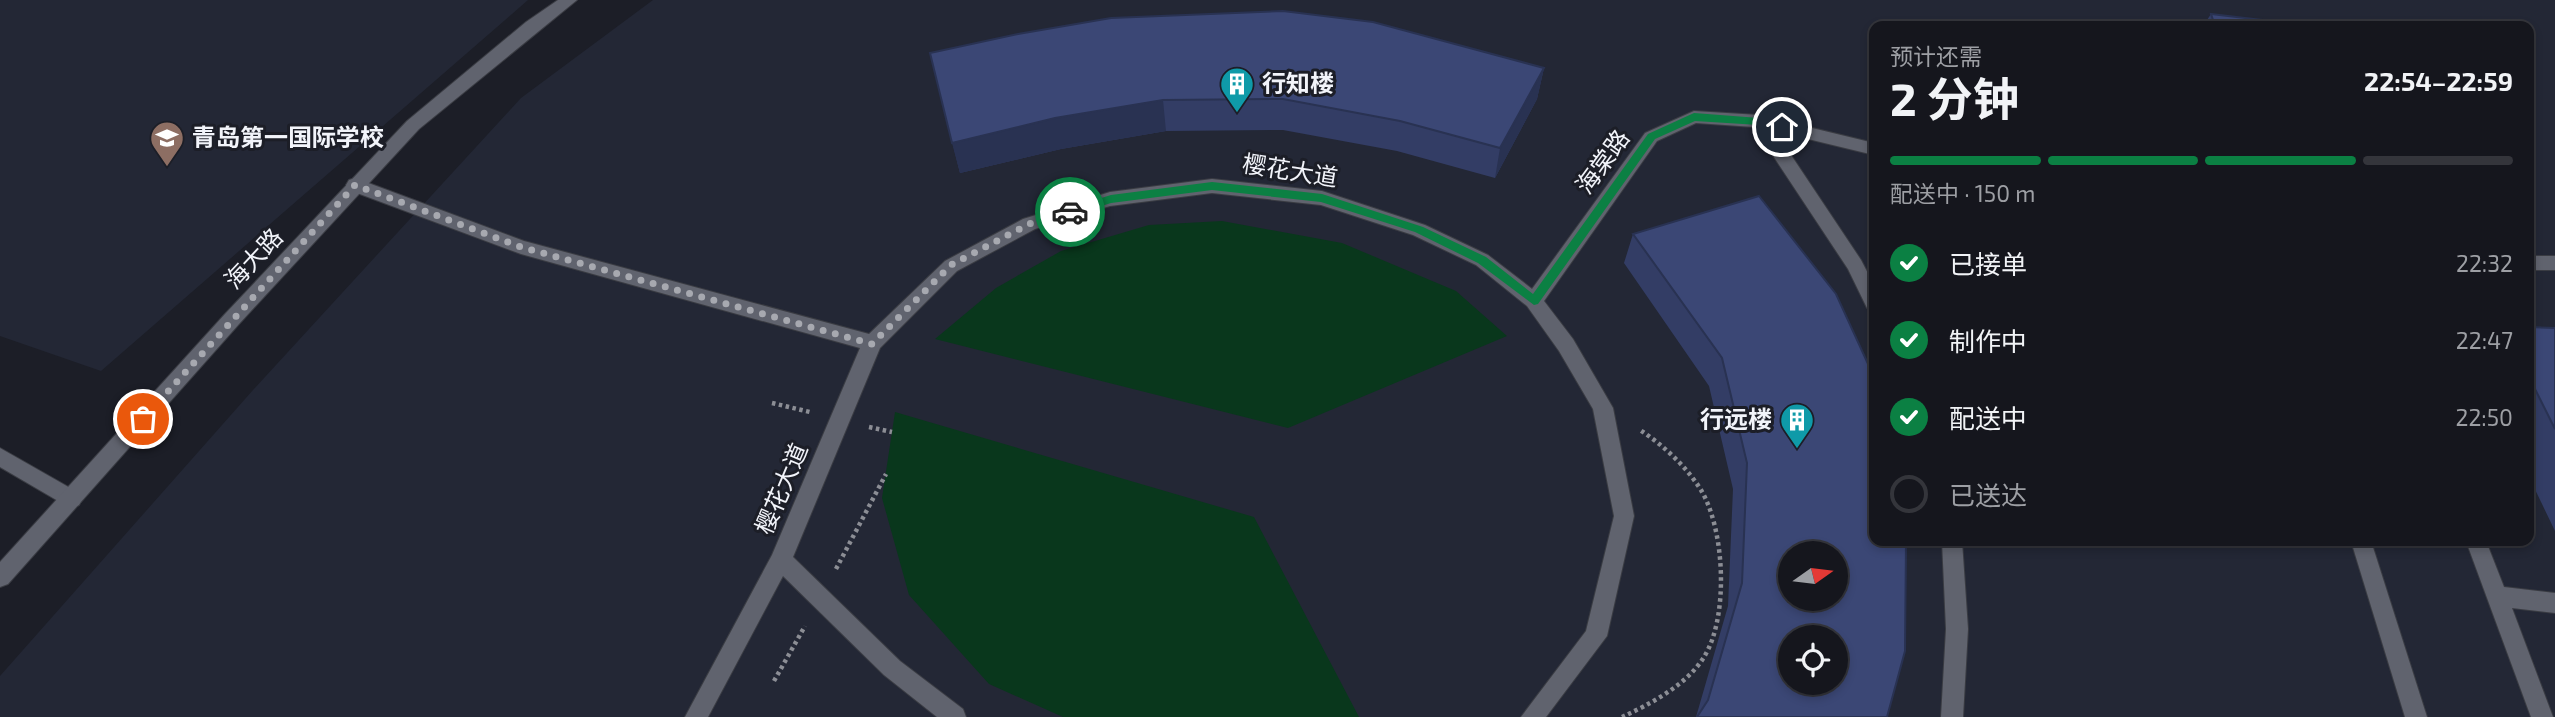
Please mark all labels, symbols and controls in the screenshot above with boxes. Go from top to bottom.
text: 预计还需 [1890,42,1982,70]
building icon: 行知楼 [1218,65,1256,114]
text: 22:54–22:59 [2364,65,2513,96]
place label: 行知楼 [1262,68,1334,97]
text: 2 分钟 [1890,70,2019,125]
pin [1752,97,1812,157]
icon: home [1763,108,1801,146]
school or university icon: 青岛第一国际学校 [148,119,186,168]
place label: 青岛第一国际学校 [192,122,384,151]
street label: 海棠路 [1569,123,1635,199]
street label: 樱花大道 [1241,148,1340,191]
courier [1035,177,1105,247]
text: 配送中 · 150 m [1890,179,2035,207]
icon: car [1051,193,1089,231]
street label: 海大路 [218,222,288,294]
icon: check [1890,244,1928,282]
text: 已接单 [1949,248,2027,279]
text: 22:32 [2456,249,2513,277]
icon: check [1890,321,1928,359]
text: 制作中 [1949,325,2027,356]
text: 22:47 [2456,326,2513,354]
pin [113,389,173,449]
icon: check [1890,398,1928,436]
icon: bag [124,400,162,438]
building icon: 行远楼 [1778,401,1816,450]
text: 配送中 [1949,402,2027,433]
text: 22:50 [2456,403,2513,431]
place label: 行远楼 [1700,404,1772,433]
street label: 樱花大道 [749,439,813,538]
text: 已送达 [1949,479,2027,510]
north arrow [1778,541,1848,611]
map controls [1778,541,1848,695]
button: locate [1778,625,1848,695]

